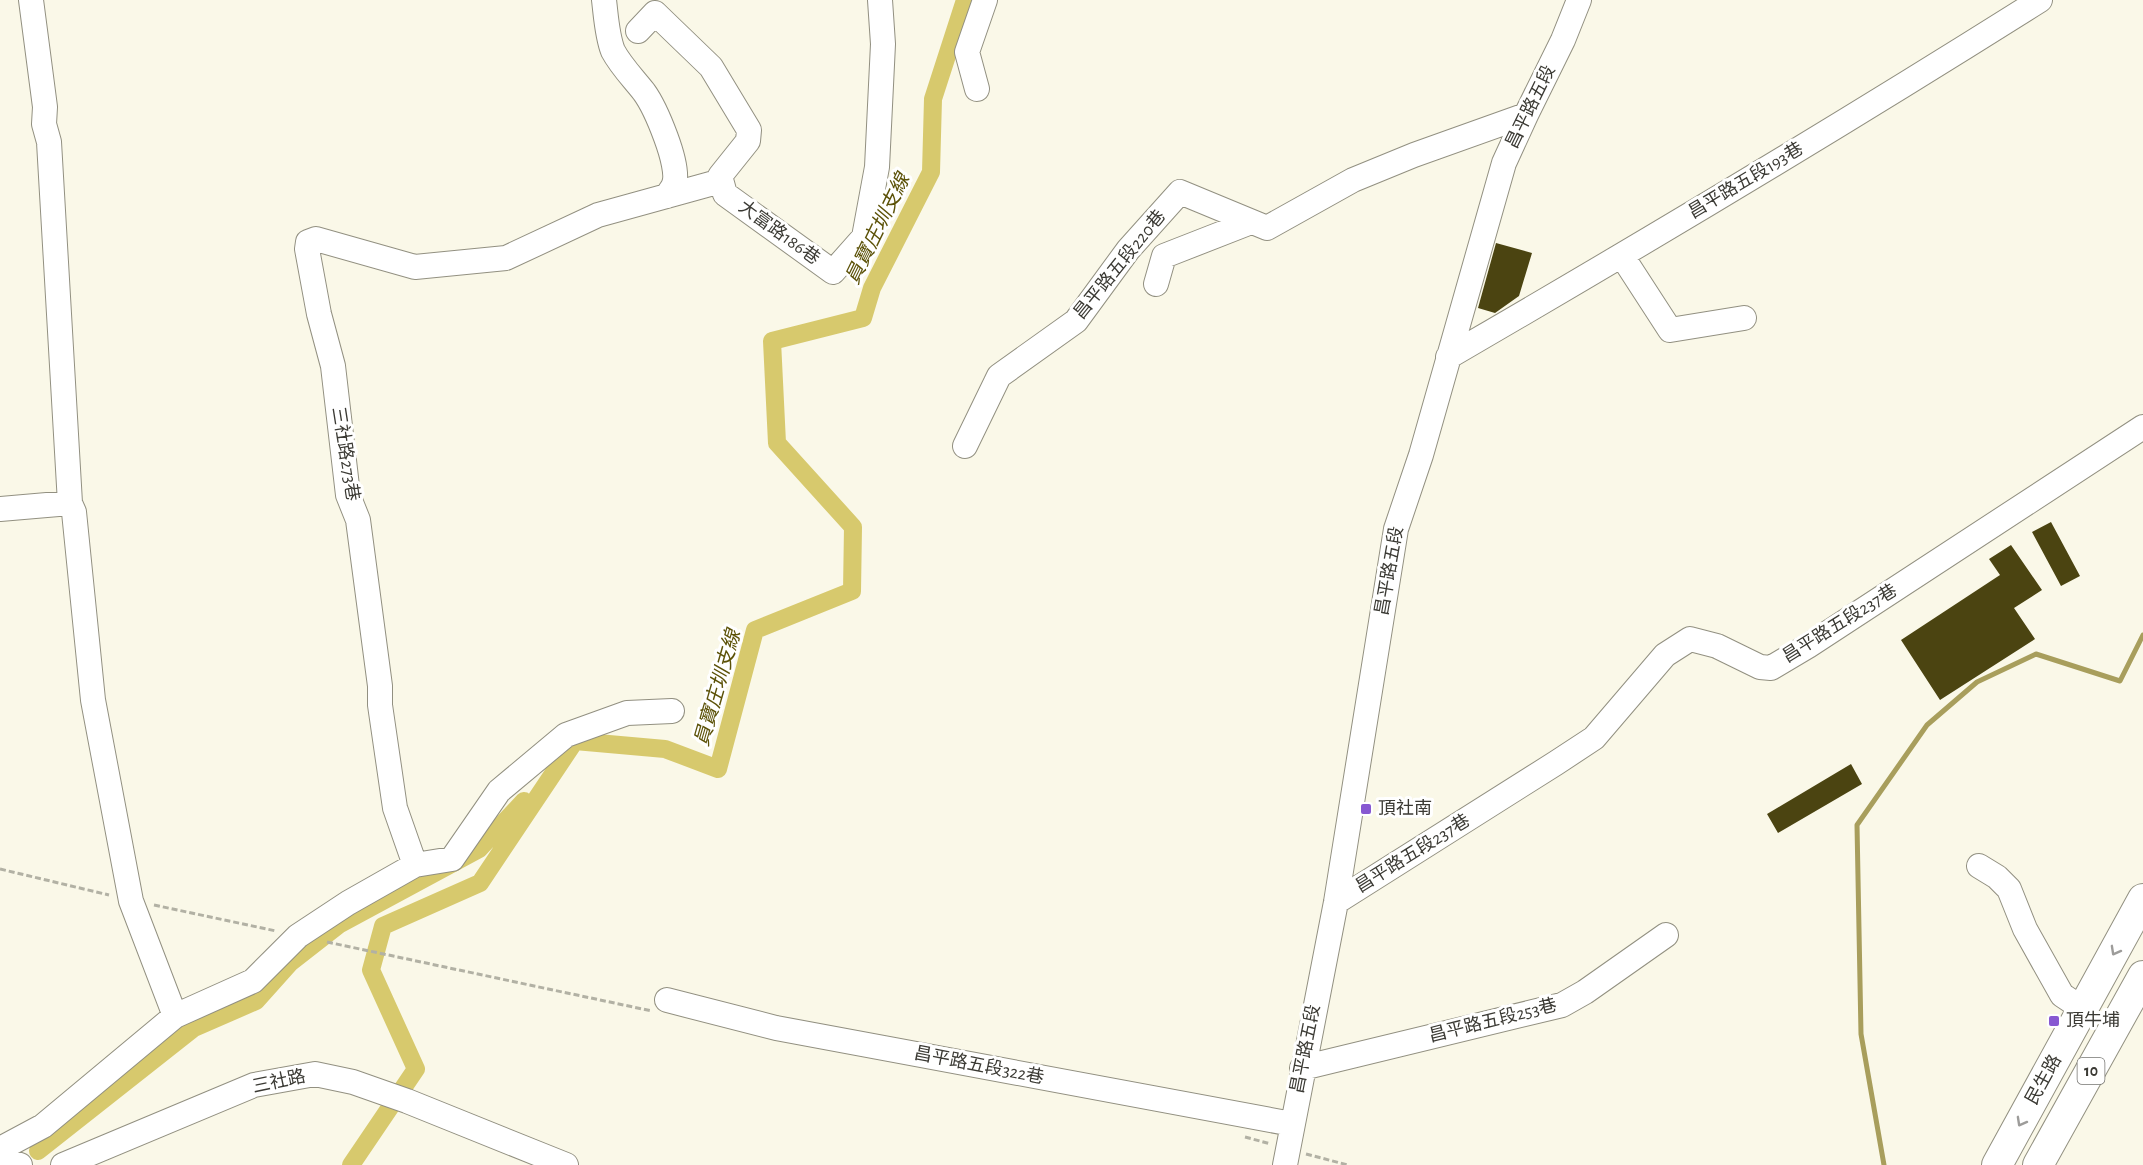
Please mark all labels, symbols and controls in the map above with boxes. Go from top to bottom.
street label: 昌平路五段 [1501,62,1559,151]
street label: 昌平路五段193巷 [1685,138,1806,222]
water label: 員寶庄圳支線 [842,168,914,287]
street label: 大富路186巷 [735,196,824,268]
street label: 昌平路五段220巷 [1069,206,1169,323]
street label: 三社路273巷 [329,405,363,502]
street label: 昌平路五段 [1371,525,1407,617]
street label: 昌平路五段237巷 [1779,580,1900,666]
water label: 員寶庄圳支線 [691,625,745,748]
place label: 頂社南 [1378,798,1432,818]
marker: 頂社南 [1359,802,1373,816]
street label: 昌平路五段237巷 [1352,810,1473,896]
one-way arrow [2111,944,2122,955]
street label: 昌平路五段253巷 [1427,994,1559,1046]
street label: 昌平路五段 [1287,1003,1323,1095]
place label: 頂牛埔 [2066,1010,2120,1030]
marker: 頂牛埔 [2047,1014,2061,1028]
street label: 昌平路五段322巷 [913,1043,1046,1087]
street label: 民生路 [2021,1051,2065,1108]
road number: 10 [2078,1058,2104,1084]
street label: 三社路 [250,1066,307,1096]
one-way arrow [2017,1115,2028,1126]

